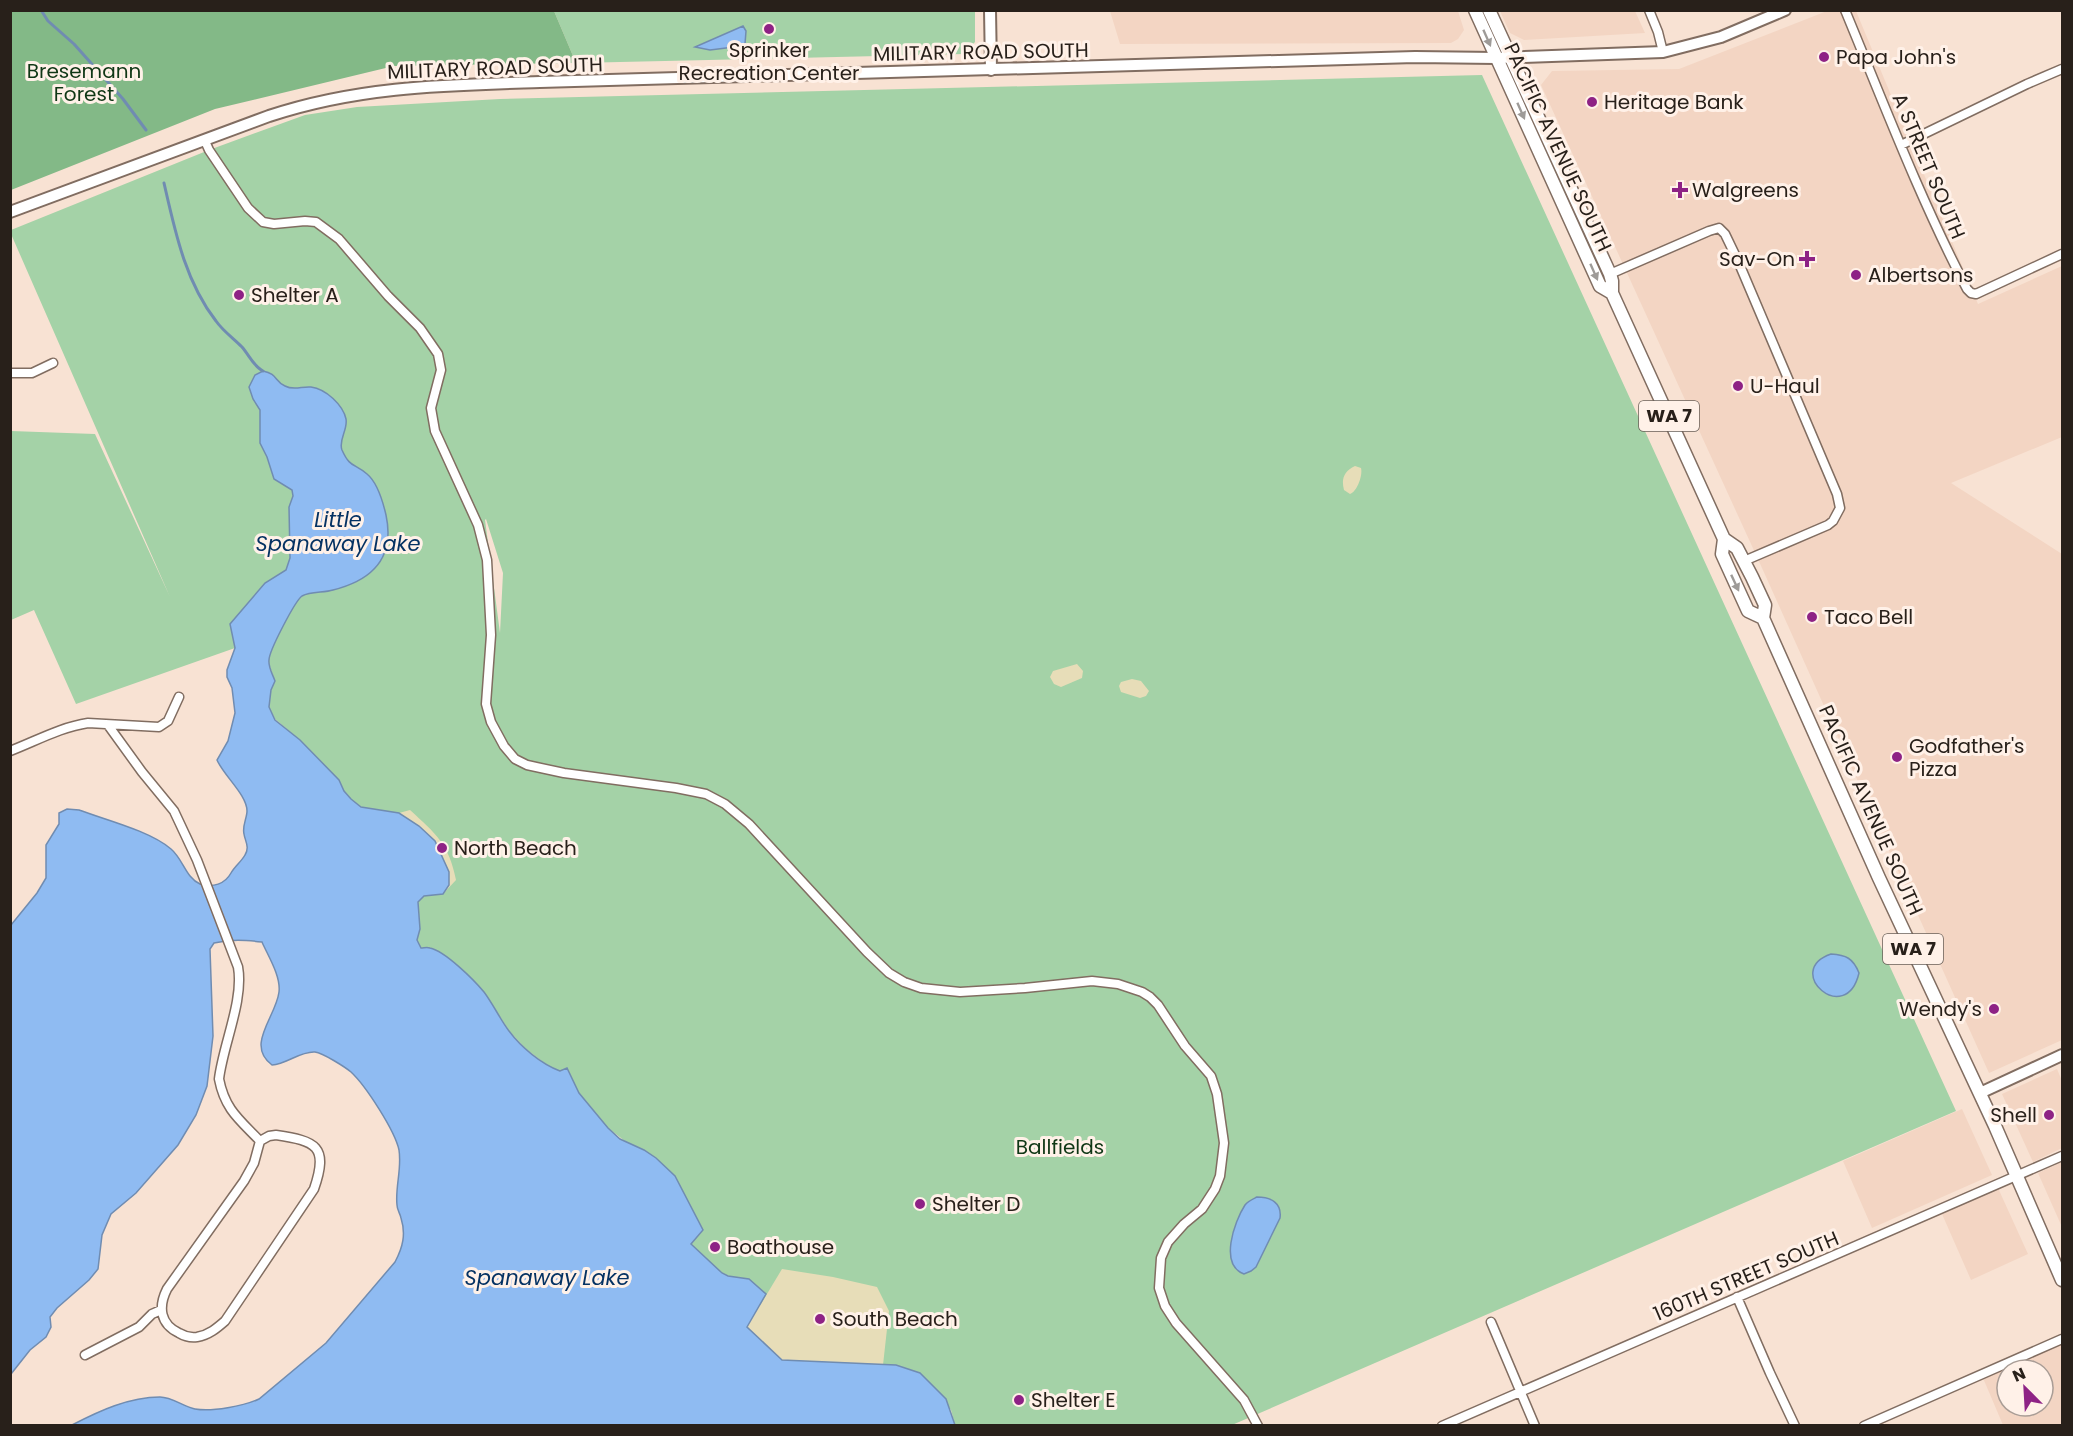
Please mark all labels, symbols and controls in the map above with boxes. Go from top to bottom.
marker: Sprinker Recreation Center [762,22,776,36]
one-way arrow [1482,29,1492,47]
place label: Sprinker Recreation Center [679,36,860,87]
street label: MILITARY ROAD SOUTH [873,36,1089,68]
street label: PACIFIC AVENUE SOUTH [1497,38,1619,256]
place label: Papa John's [1836,43,1956,71]
street label: MILITARY ROAD SOUTH [387,50,603,86]
marker: Papa John's [1817,50,1831,64]
park label: Bresemann Forest [27,57,141,108]
place label: Heritage Bank [1604,88,1744,116]
street label: A STREET SOUTH [1886,89,1972,243]
marker: Heritage Bank [1585,95,1599,109]
one-way arrow [1517,102,1526,120]
place label: Walgreens [1692,176,1799,204]
marker: Walgreens [1673,183,1687,197]
place label: Sav-On [1719,245,1795,273]
marker: Sav-On [1800,252,1814,266]
place label: Albertsons [1868,261,1974,289]
one-way arrow [1589,263,1598,280]
marker: Albertsons [1849,268,1863,282]
place label: Shelter A [251,281,339,309]
marker: Shelter A [232,288,246,302]
place label: U-Haul [1750,372,1820,400]
marker: U-Haul [1731,379,1745,393]
road number: WA 7 [1639,401,1699,431]
water label: Little Spanaway Lake [256,505,420,558]
one-way arrow [1731,575,1740,592]
place label: Taco Bell [1824,603,1913,631]
marker: Taco Bell [1805,610,1819,624]
street label: PACIFIC AVENUE SOUTH [1812,701,1930,919]
place label: Godfather's Pizza [1909,732,2025,783]
marker: Godfather's Pizza [1890,750,1904,764]
place label: North Beach [454,834,577,862]
marker: North Beach [435,841,449,855]
road number: WA 7 [1883,934,1943,964]
place label: Wendy's [1899,995,1982,1023]
marker: Wendy's [1987,1002,2001,1016]
place label: Shell [1990,1101,2037,1129]
marker: Shell [2042,1108,2056,1122]
park label: Ballfields [1016,1133,1104,1161]
place label: Shelter D [932,1190,1020,1218]
marker: Shelter D [913,1197,927,1211]
street label: 160TH STREET SOUTH [1649,1224,1843,1328]
place label: Boathouse [727,1233,834,1261]
marker: Boathouse [708,1240,722,1254]
water label: Spanaway Lake [465,1263,629,1292]
place label: South Beach [832,1305,958,1333]
marker: South Beach [813,1312,827,1326]
north arrow [1995,1358,2055,1418]
text: N [2009,1362,2029,1388]
place label: Shelter E [1031,1386,1116,1414]
marker: Shelter E [1012,1393,1026,1407]

